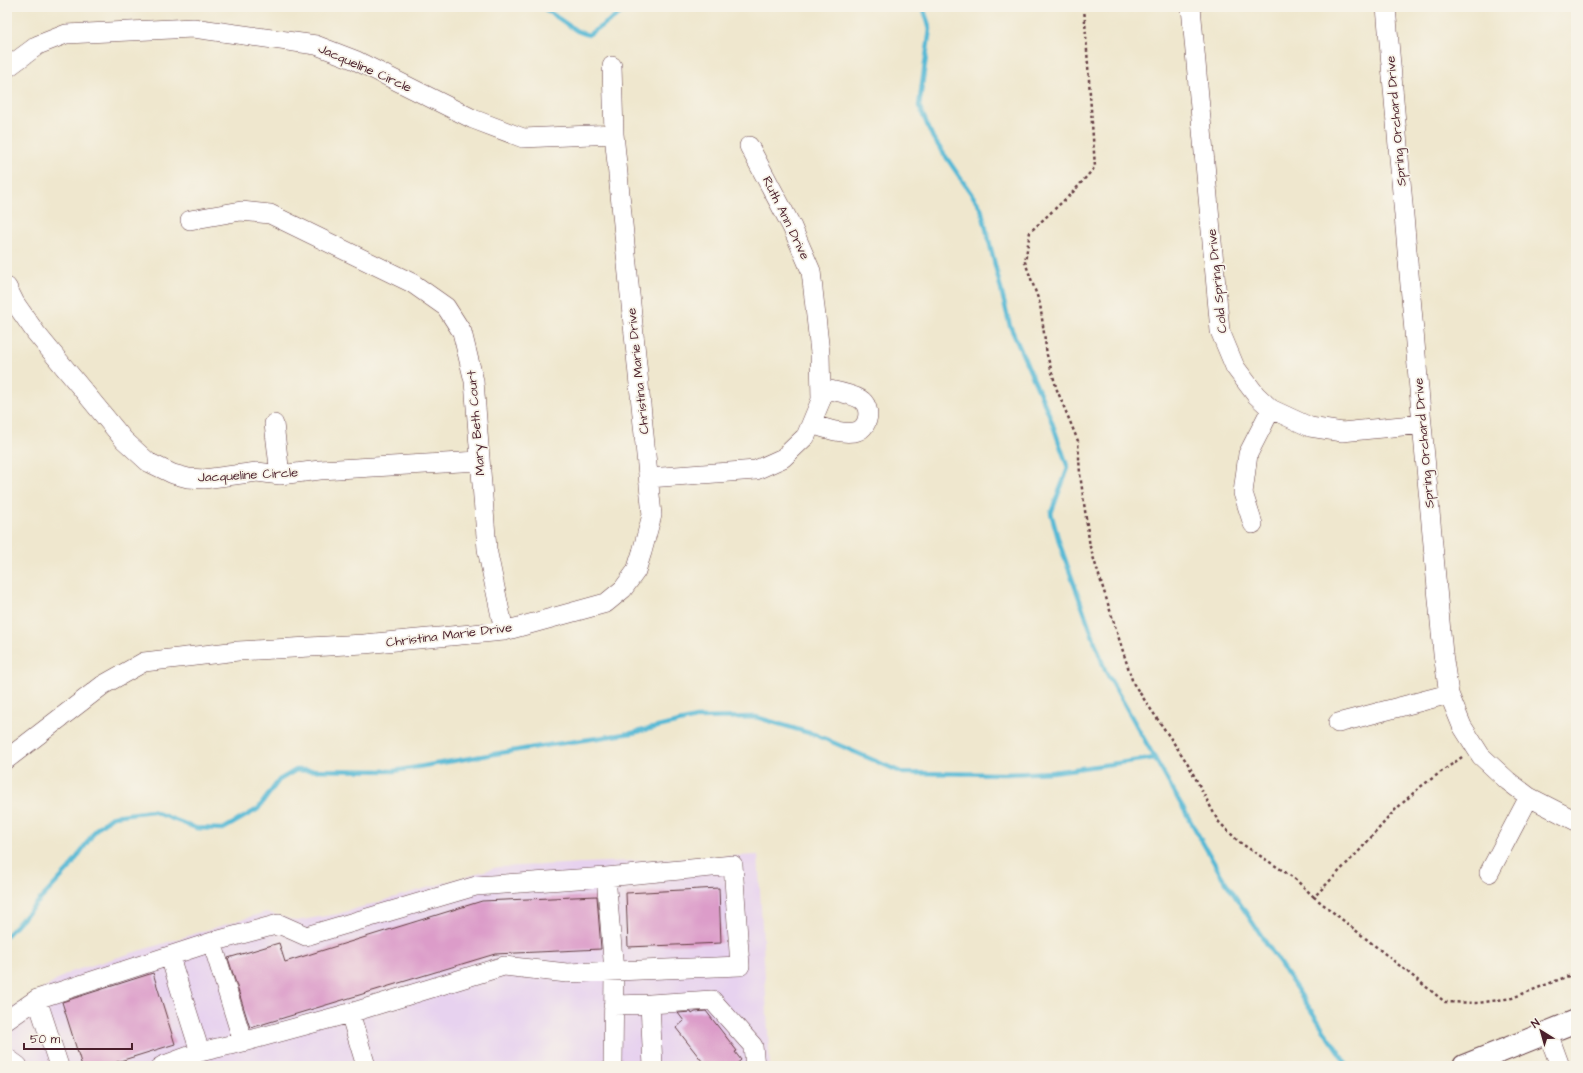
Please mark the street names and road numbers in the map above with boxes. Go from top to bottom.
street label: Jacqueline Circle [315,39,415,97]
street label: Spring Orchard Drive [1381,55,1412,187]
street label: Ruth Ann Drive [758,173,814,263]
street label: Cold Spring Drive [1203,228,1232,334]
street label: Christina Marie Drive [622,307,654,435]
street label: Mary Beth Court [462,369,491,476]
street label: Spring Orchard Drive [1409,377,1440,509]
street label: Jacqueline Circle [197,463,299,487]
street label: Christina Marie Drive [385,618,513,652]

